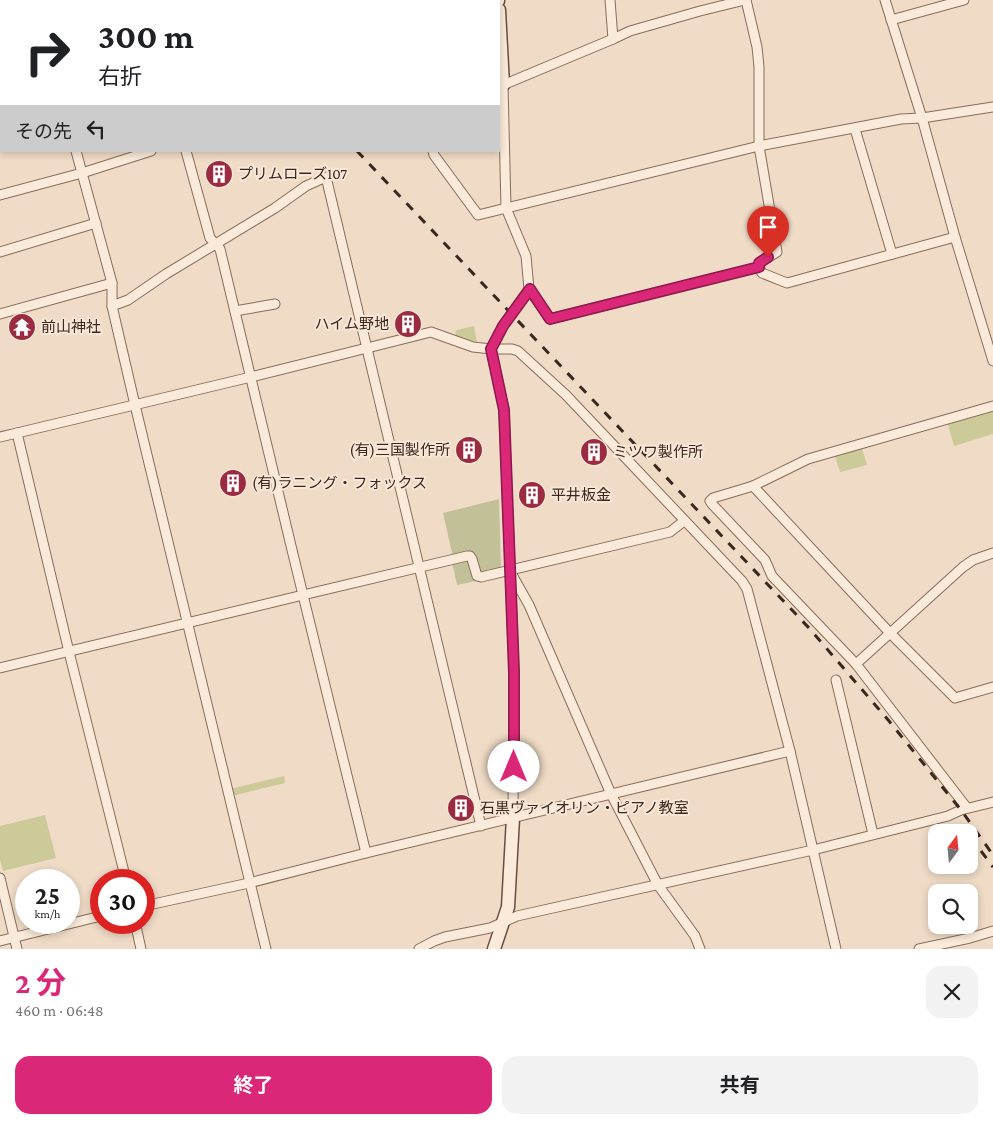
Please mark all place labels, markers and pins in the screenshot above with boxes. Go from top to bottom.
building icon: プリムローズ107 [204,159,234,189]
place label: プリムローズ107 [238,166,347,182]
pin [747,206,789,257]
building icon: ハイム野地 [393,309,423,339]
temple icon: 前山神社 [7,312,37,342]
place label: ハイム野地 [315,316,389,332]
place label: 前山神社 [41,319,101,335]
building icon: (有)三国製作所 [454,435,484,465]
building icon: ミツワ製作所 [579,437,609,467]
place label: (有)三国製作所 [349,442,450,459]
place label: ミツワ製作所 [613,444,703,460]
building icon: (有)ラニング・フォックス [218,468,248,498]
place label: (有)ラニング・フォックス [252,475,427,492]
building icon: 平井板金 [517,480,547,510]
place label: 平井板金 [551,486,611,503]
building icon: 石黒ヴァイオリン・ピアノ教室 [446,793,476,823]
place label: 石黒ヴァイオリン・ピアノ教室 [480,800,689,816]

